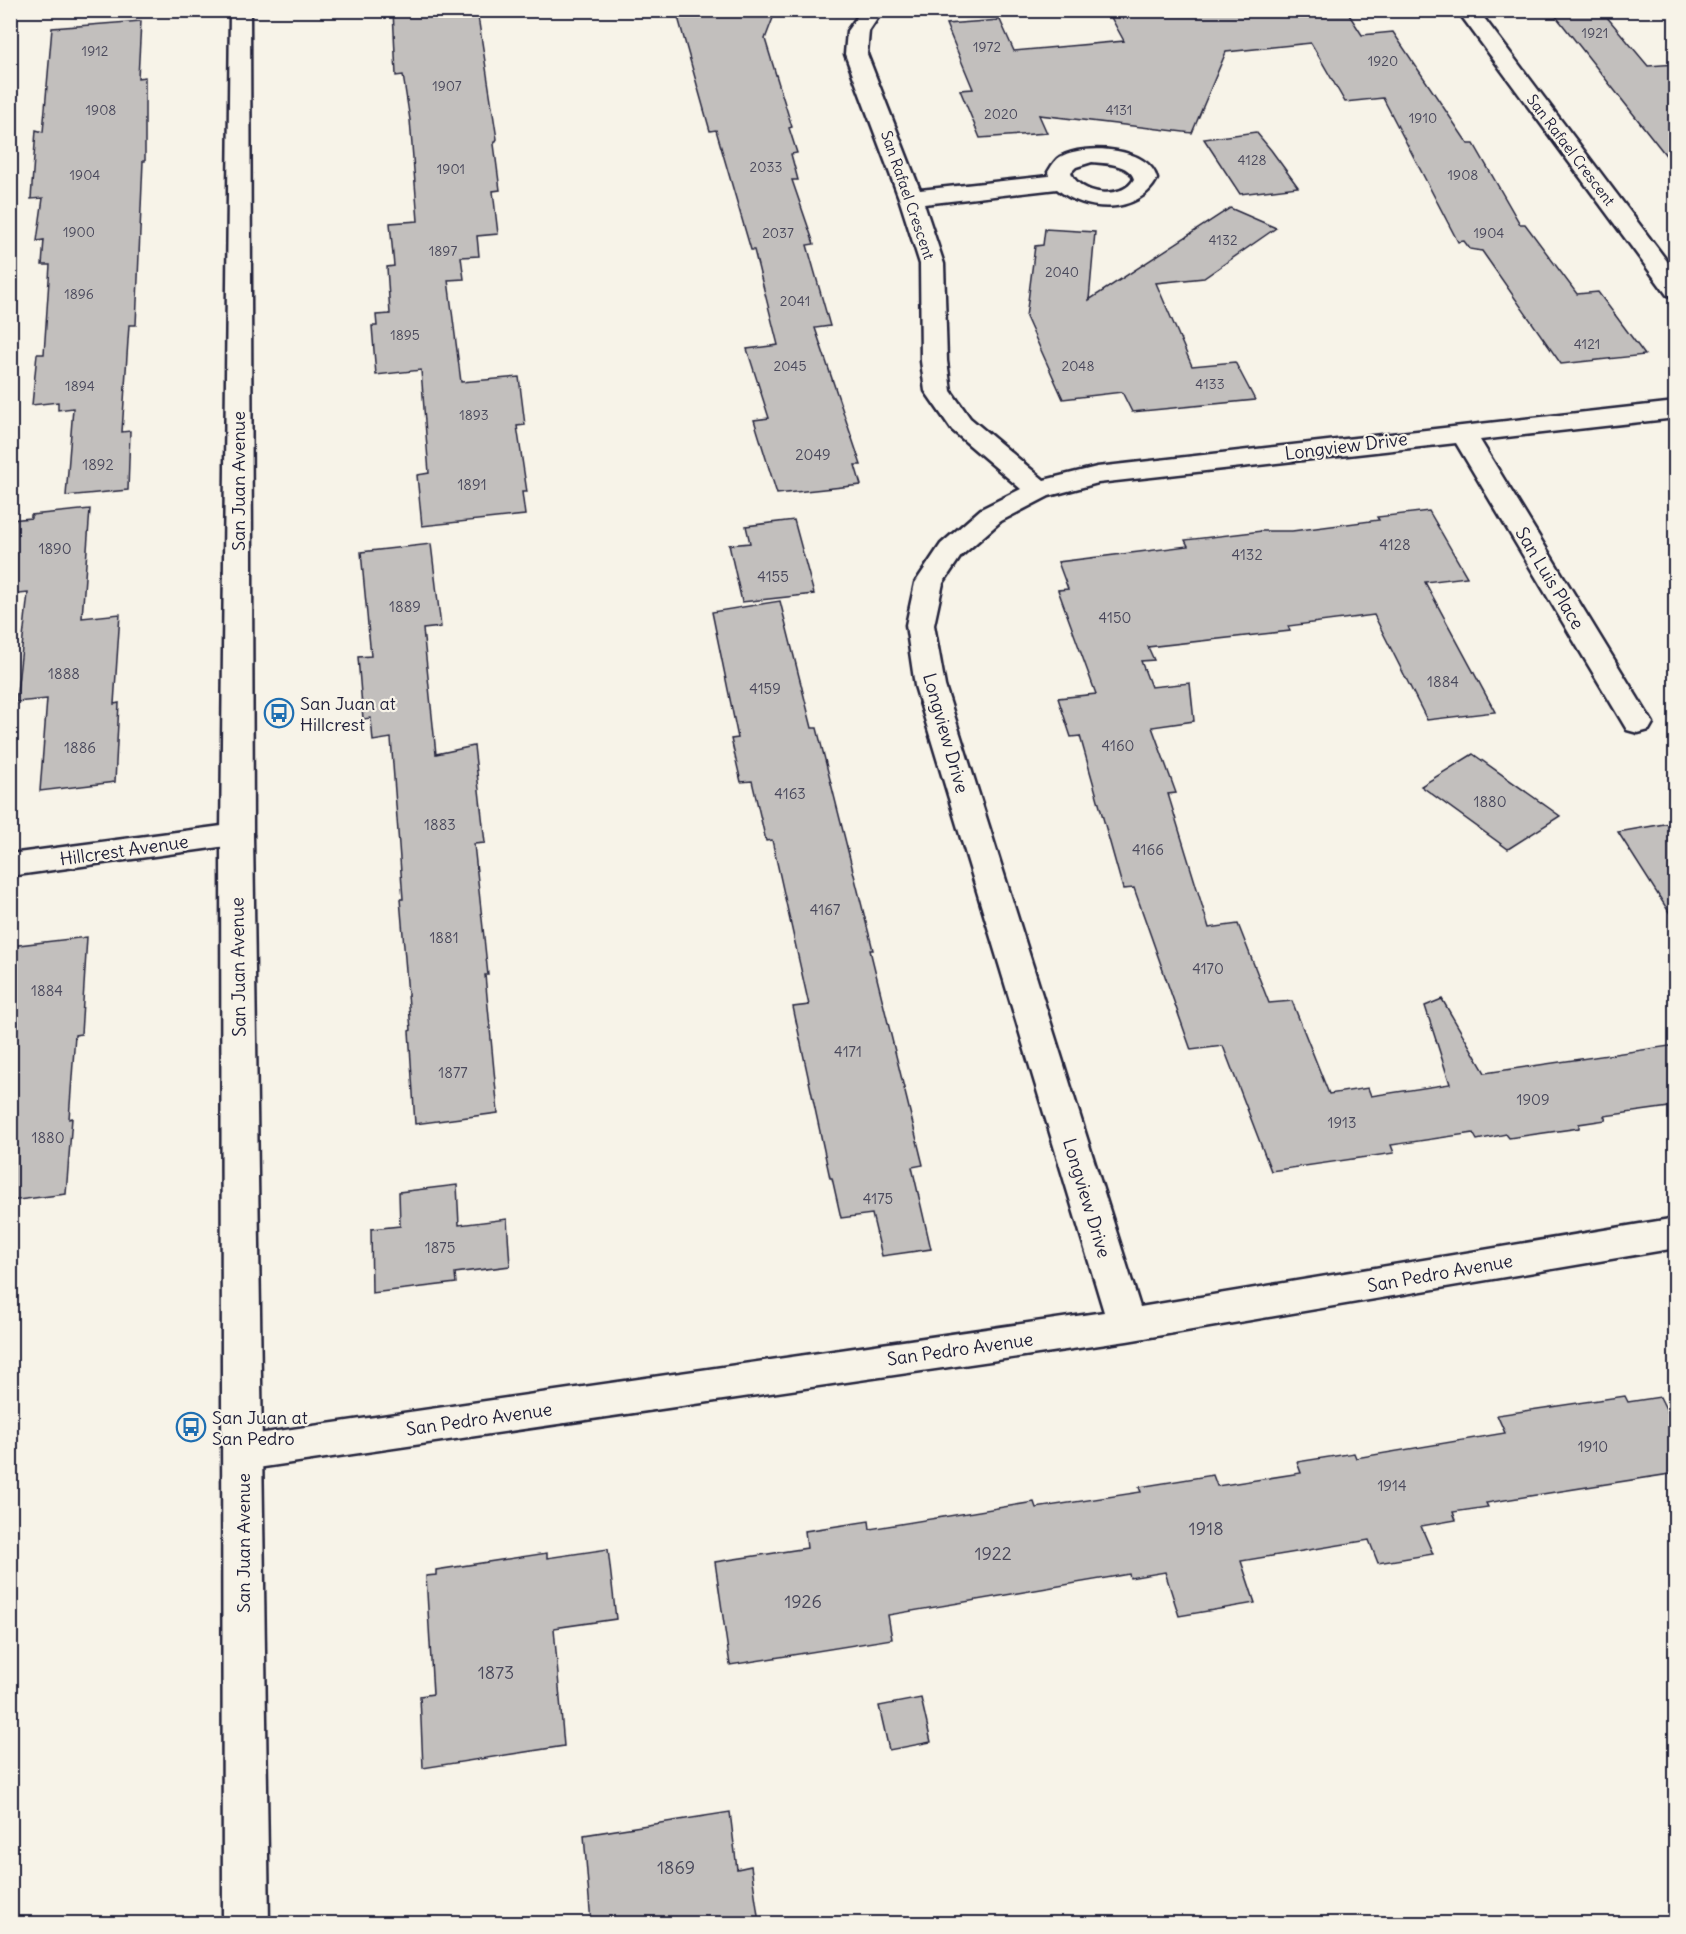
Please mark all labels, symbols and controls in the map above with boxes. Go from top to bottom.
house number: 1921 [1582,24,1608,42]
house number: 1972 [973,38,1001,56]
house number: 1912 [82,42,109,60]
house number: 1920 [1368,52,1398,70]
house number: 1907 [432,77,462,95]
street label: San Rafael Crescent [1523,90,1619,210]
house number: 1908 [86,101,116,119]
house number: 4131 [1106,101,1132,119]
house number: 2020 [984,105,1018,123]
house number: 1910 [1409,109,1437,127]
street label: San Rafael Crescent [877,128,939,262]
house number: 4128 [1237,151,1267,169]
house number: 2033 [750,158,782,176]
house number: 1901 [437,160,465,178]
house number: 1904 [70,166,100,184]
house number: 1908 [1448,166,1478,184]
house number: 1900 [63,223,95,241]
house number: 2037 [762,224,794,242]
house number: 1904 [1474,224,1504,242]
house number: 4132 [1208,231,1238,249]
house number: 1897 [429,242,457,260]
house number: 2040 [1045,263,1079,281]
house number: 1896 [64,285,94,303]
house number: 2041 [780,292,810,310]
house number: 1895 [390,326,420,344]
house number: 4121 [1574,335,1600,353]
house number: 2045 [773,357,807,375]
house number: 2048 [1061,357,1095,375]
house number: 4133 [1195,375,1225,393]
house number: 1894 [65,377,95,395]
house number: 1893 [459,406,489,424]
street label: San Juan Avenue [227,411,250,551]
street label: Longview Drive [1283,427,1409,465]
house number: 2049 [795,445,831,464]
house number: 1892 [82,455,114,474]
house number: 1891 [457,475,487,494]
street label: San Luis Place [1510,523,1590,633]
house number: 4128 [1379,535,1411,554]
house number: 1890 [38,539,72,558]
house number: 4132 [1231,545,1263,564]
house number: 4155 [757,567,789,586]
house number: 1889 [389,597,421,616]
house number: 4150 [1099,608,1131,627]
house number: 1888 [48,664,80,683]
street label: Longview Drive [918,670,974,796]
house number: 1884 [1427,672,1459,691]
house number: 4159 [749,679,781,698]
place label: San Juan at Hillcrest [300,692,396,736]
bus stop icon: San Juan at Hillcrest [263,697,295,729]
house number: 4160 [1101,736,1135,755]
house number: 1886 [64,738,96,757]
house number: 4163 [774,784,806,803]
house number: 1880 [1473,792,1507,811]
house number: 1883 [424,815,456,834]
street label: Hillcrest Avenue [58,830,190,870]
house number: 4166 [1132,840,1164,859]
street label: San Juan Avenue [225,897,251,1037]
house number: 4167 [810,900,840,919]
house number: 1881 [429,928,459,947]
house number: 4170 [1192,959,1224,978]
house number: 1884 [31,981,63,1000]
house number: 4171 [834,1042,862,1061]
house number: 1877 [438,1063,468,1082]
house number: 1909 [1516,1090,1550,1109]
house number: 1913 [1327,1113,1357,1132]
house number: 1880 [31,1128,65,1147]
street label: Longview Drive [1058,1136,1116,1260]
house number: 4175 [863,1189,893,1208]
house number: 1875 [425,1238,455,1257]
street label: San Pedro Avenue [1365,1249,1515,1297]
street label: San Pedro Avenue [885,1327,1035,1371]
street label: San Pedro Avenue [404,1397,554,1441]
place label: San Juan at San Pedro [212,1406,308,1450]
bus stop icon: San Juan at San Pedro [175,1411,207,1443]
house number: 1910 [1578,1437,1608,1456]
street label: San Juan Avenue [232,1473,255,1613]
house number: 1914 [1377,1476,1407,1495]
house number: 1918 [1188,1517,1224,1540]
house number: 1922 [974,1542,1012,1565]
house number: 1926 [784,1590,822,1613]
house number: 1873 [478,1661,514,1684]
house number: 1869 [657,1856,695,1879]

